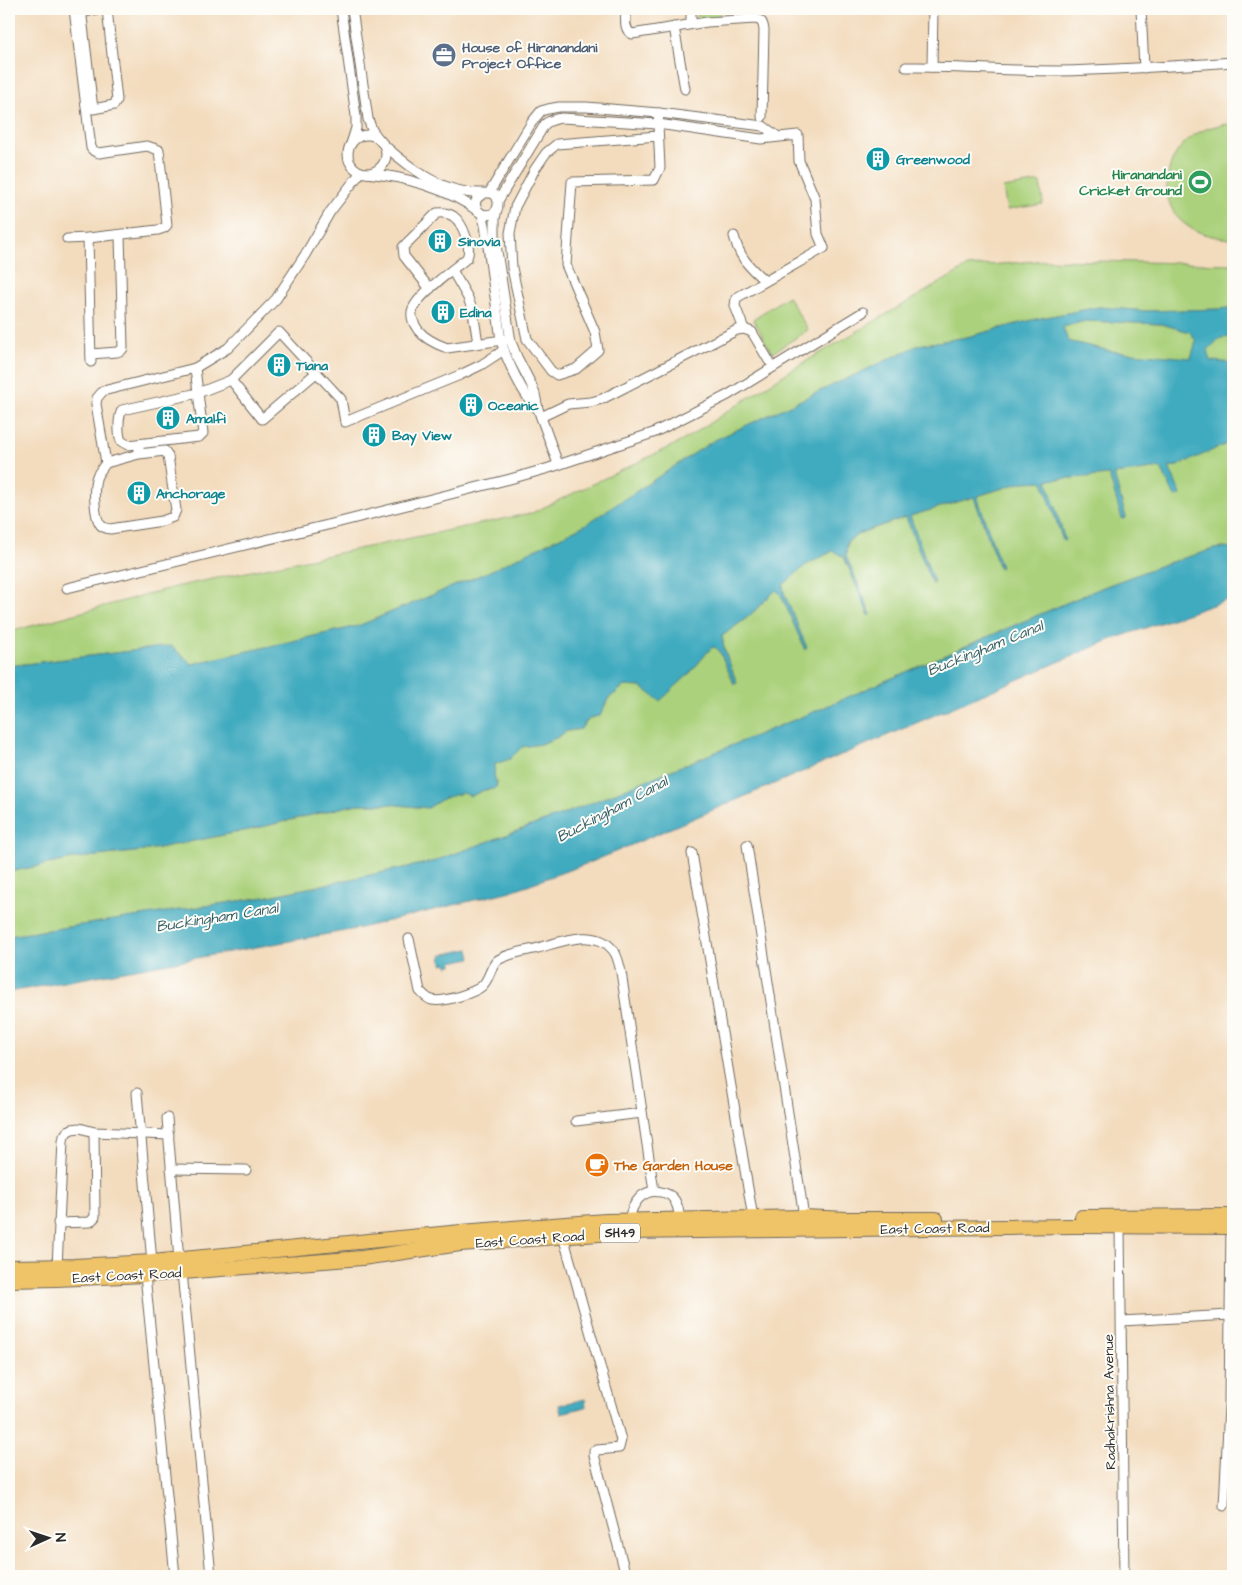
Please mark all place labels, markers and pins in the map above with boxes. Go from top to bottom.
place label: House of Hiranandani Project Office [462,38,598,74]
office icon: House of Hiranandani Project Office [431,42,457,68]
building icon: Greenwood [865,146,891,172]
place label: Greenwood [896,150,971,170]
place label: Hiranandani Cricket Ground [1079,165,1183,201]
sports icon: Hiranandani Cricket Ground [1187,169,1213,195]
building icon: Sinovia [427,228,453,254]
place label: Sinovia [457,232,501,252]
building icon: Edina [430,299,456,325]
place label: Edina [460,303,493,323]
building icon: Tiana [266,352,292,378]
place label: Tiana [295,356,329,376]
building icon: Oceanic [458,392,484,418]
place label: Oceanic [488,396,539,416]
building icon: Amalfi [155,405,181,431]
place label: Amalfi [186,409,227,429]
building icon: Bay View [361,422,387,448]
place label: Bay View [392,426,452,446]
building icon: Anchorage [126,480,152,506]
place label: Anchorage [156,484,226,505]
cafe icon: The Garden House [584,1152,610,1178]
place label: The Garden House [613,1156,733,1176]

